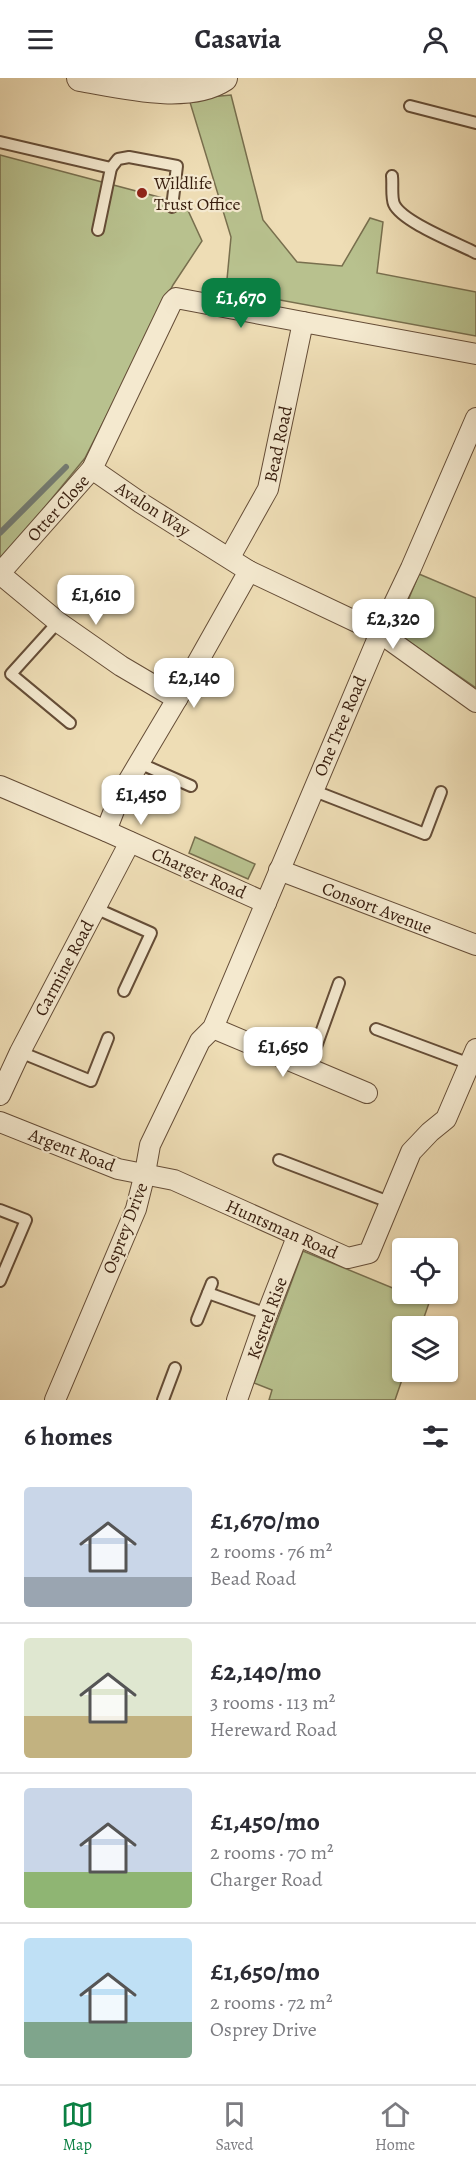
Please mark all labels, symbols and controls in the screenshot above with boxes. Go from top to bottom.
text: Casavia [195,21,281,57]
icon: menu [24,23,57,56]
icon: person [419,23,452,56]
place label: Wildlife Trust Office [153,171,241,216]
marker: Wildlife Trust Office [135,186,149,200]
pin: £1,670 [192,278,290,329]
text: £1,670 [216,284,266,311]
street label: Bead Road [258,403,298,485]
street label: Otter Close [21,469,95,547]
street label: Avalon Way [110,475,196,543]
pin: £1,610 [47,575,145,626]
text: £1,610 [71,581,121,608]
pin: £2,320 [344,599,442,650]
text: £2,320 [366,605,420,632]
pin: £2,140 [145,658,243,709]
text: £2,140 [168,664,220,691]
street label: One Tree Road [308,672,372,780]
pin: £1,450 [92,775,190,826]
text: £1,450 [116,781,166,808]
street label: Charger Road [148,841,250,905]
street label: Consort Avenue [319,876,435,940]
street label: Carmine Road [29,915,100,1020]
pin: £1,650 [234,1027,332,1078]
text: £1,650 [258,1033,308,1060]
street label: Argent Road [24,1122,119,1178]
street label: Osprey Drive [97,1179,153,1277]
street label: Huntsman Road [222,1194,342,1265]
map controls [392,1238,458,1382]
button: locate [392,1238,458,1304]
street label: Kestrel Rise [241,1274,293,1362]
button: layers [392,1316,458,1382]
text: 6 homes [24,1419,113,1454]
icon: filters [419,1420,452,1453]
text: £1,670/mo [210,1503,320,1538]
icon: home [72,1511,144,1583]
text: 2 rooms · 76 m² [210,1538,332,1565]
text: Bead Road [210,1565,296,1592]
text: £2,140/mo [210,1654,321,1689]
icon: home [72,1662,144,1734]
text: 3 rooms · 113 m² [210,1689,335,1716]
text: Hereward Road [210,1716,337,1743]
text: £1,450/mo [210,1804,320,1839]
icon: home [72,1812,144,1884]
text: 2 rooms · 70 m² [210,1839,334,1866]
text: Charger Road [210,1866,322,1893]
text: £1,650/mo [210,1954,320,1989]
icon: home [72,1962,144,2034]
text: 2 rooms · 72 m² [210,1989,332,2016]
text: Osprey Drive [210,2016,317,2043]
tab: Map [61,2098,94,2156]
tab: Saved [215,2098,253,2156]
tab: Home [375,2098,415,2156]

